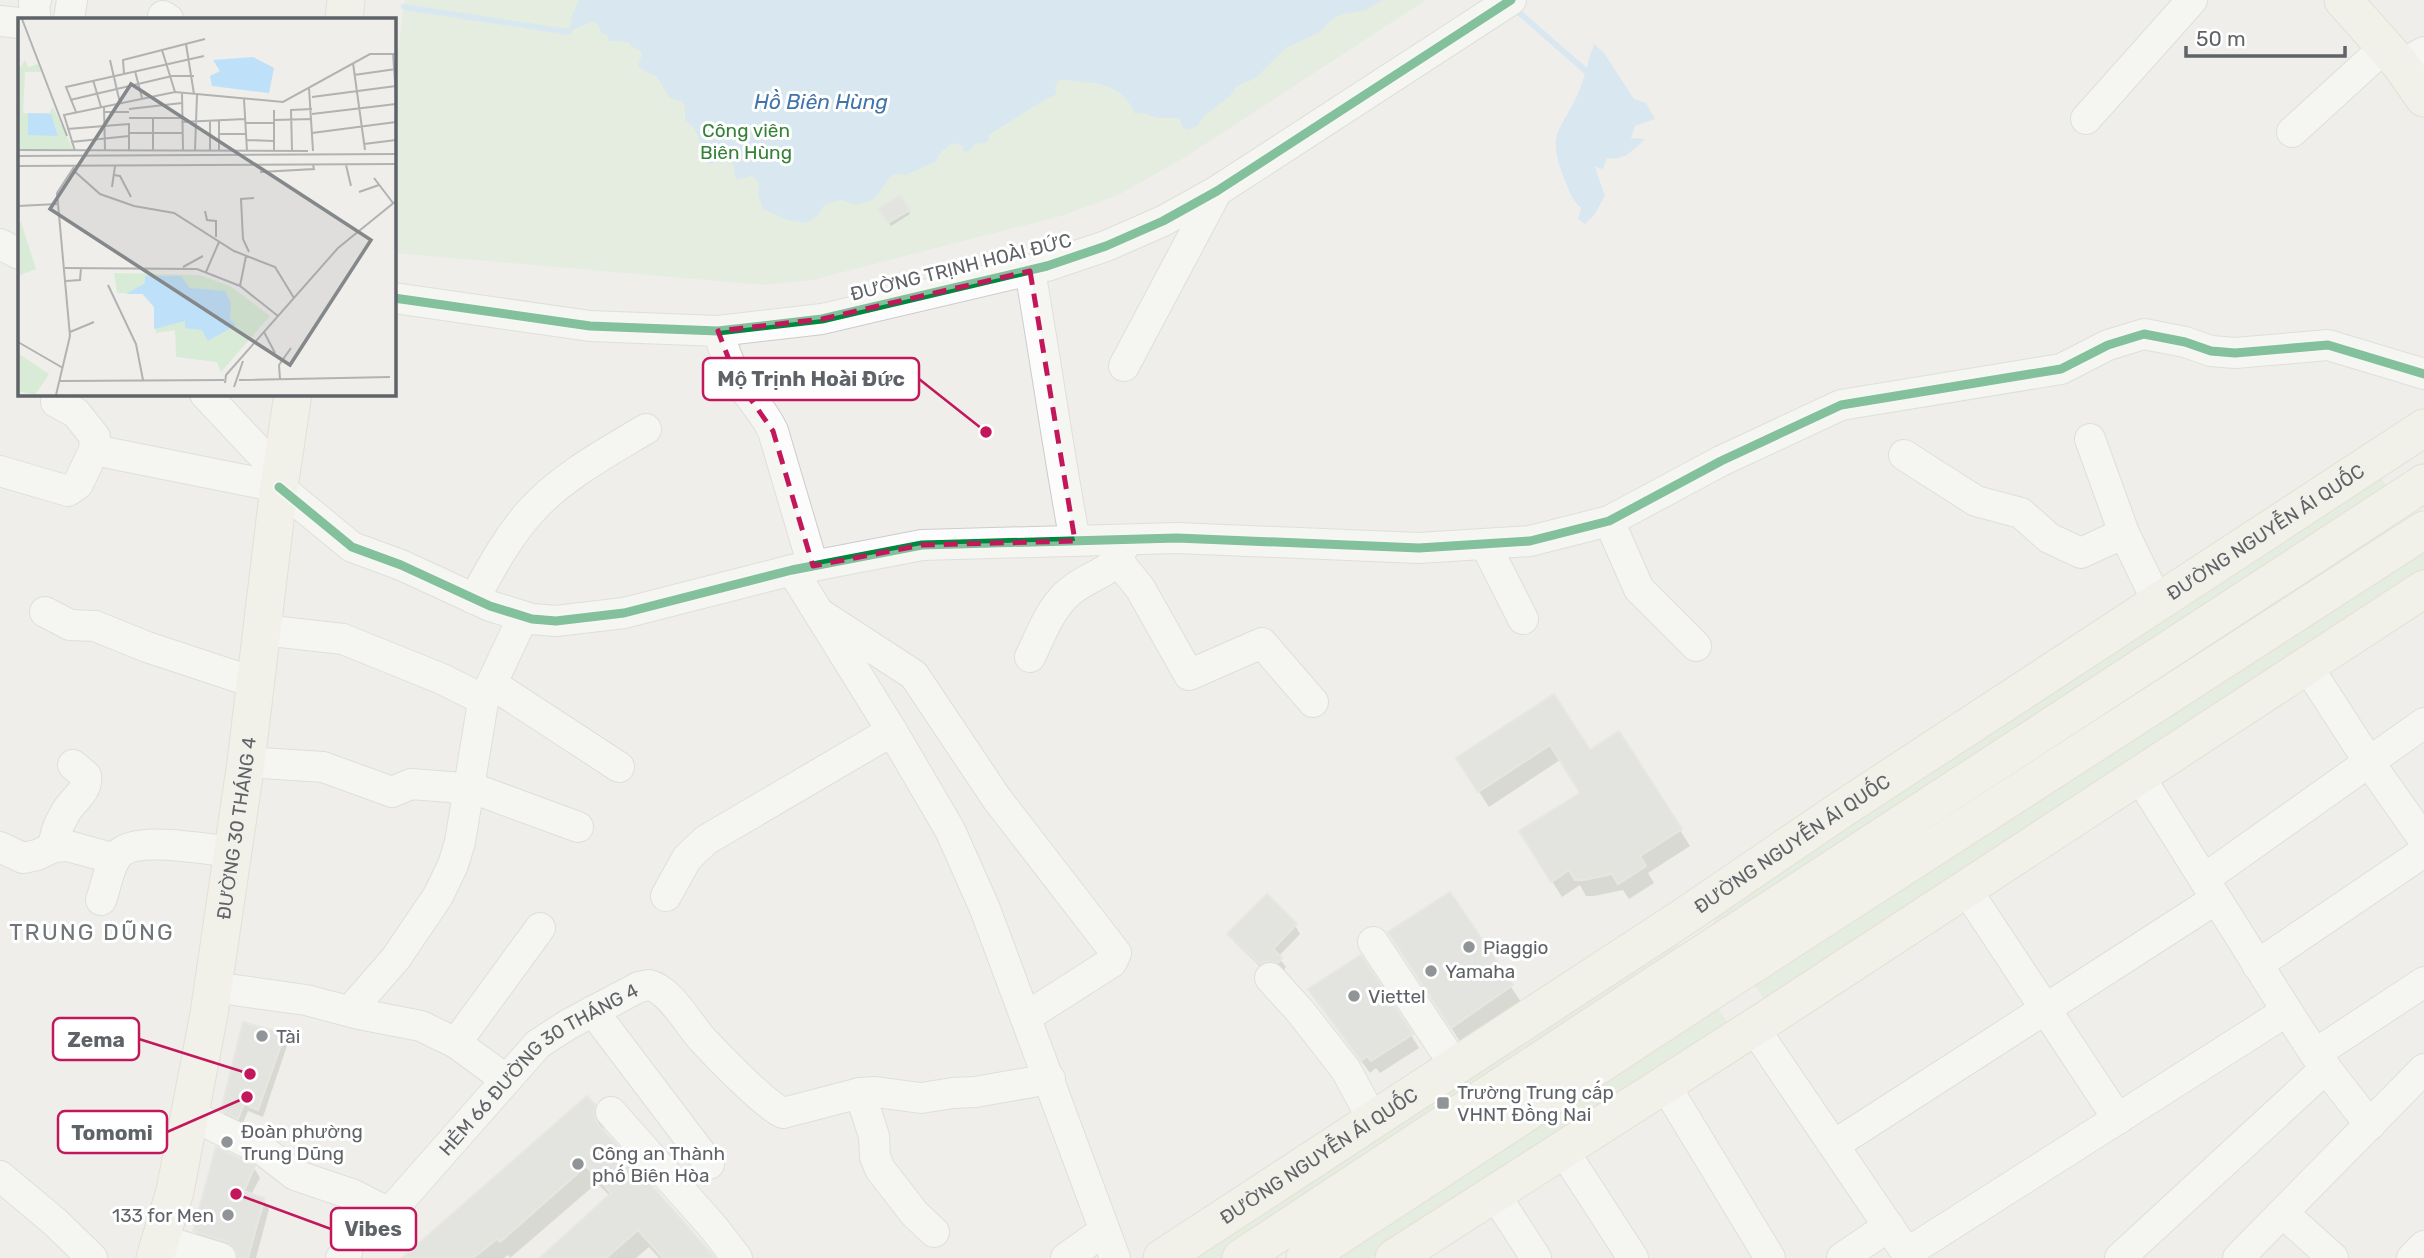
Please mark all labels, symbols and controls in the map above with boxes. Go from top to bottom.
scale bar [2186,14,2345,58]
inset map [18,18,396,396]
text: 50 m [2196,26,2246,51]
water label: Hồ Biên Hùng [754,89,888,114]
park label: Công viên Biên Hùng [700,119,792,164]
street label: ĐƯỜNG TRỊNH HOÀI ĐỨC [848,228,1074,306]
callout: Mộ Trịnh Hoài Đức [703,358,919,400]
text: Mộ Trịnh Hoài Đức [717,366,905,391]
street label: ĐƯỜNG NGUYỄN ÁI QUỐC [2162,459,2369,605]
street label: ĐƯỜNG 30 THÁNG 4 [212,735,260,921]
street label: ĐƯỜNG NGUYỄN ÁI QUỐC [1690,769,1894,918]
district label: TRUNG DŨNG [9,918,175,946]
place label: Piaggio [1483,936,1548,959]
marker: Piaggio [1461,939,1477,955]
place label: Yamaha [1445,960,1515,983]
marker: Yamaha [1423,963,1439,979]
street label: HẺM 66 ĐƯỜNG 30 THÁNG 4 [434,978,642,1160]
place label: Viettel [1368,985,1426,1008]
marker: Viettel [1346,988,1362,1004]
callout: Zema [53,1018,139,1060]
place label: Tài [276,1025,300,1048]
text: Zema [67,1027,125,1052]
marker: Tài [254,1028,270,1044]
place label: Trường Trung cấp VHNT Đồng Nai [1457,1080,1614,1126]
street label: ĐƯỜNG NGUYỄN ÁI QUỐC [1215,1083,1422,1229]
marker: Trường Trung cấp VHNT Đồng Nai [1435,1095,1451,1111]
callout: Tomomi [58,1111,167,1153]
text: Tomomi [71,1120,153,1145]
place label: Đoàn phường Trung Dũng [241,1120,363,1165]
marker: Đoàn phường Trung Dũng [219,1134,235,1150]
place label: Công an Thành phố Biên Hòa [592,1142,725,1187]
marker: Công an Thành phố Biên Hòa [570,1156,586,1172]
place label: 133 for Men [112,1204,214,1227]
marker: 133 for Men [220,1207,236,1223]
callout: Vibes [331,1208,416,1250]
text: Vibes [344,1216,402,1241]

